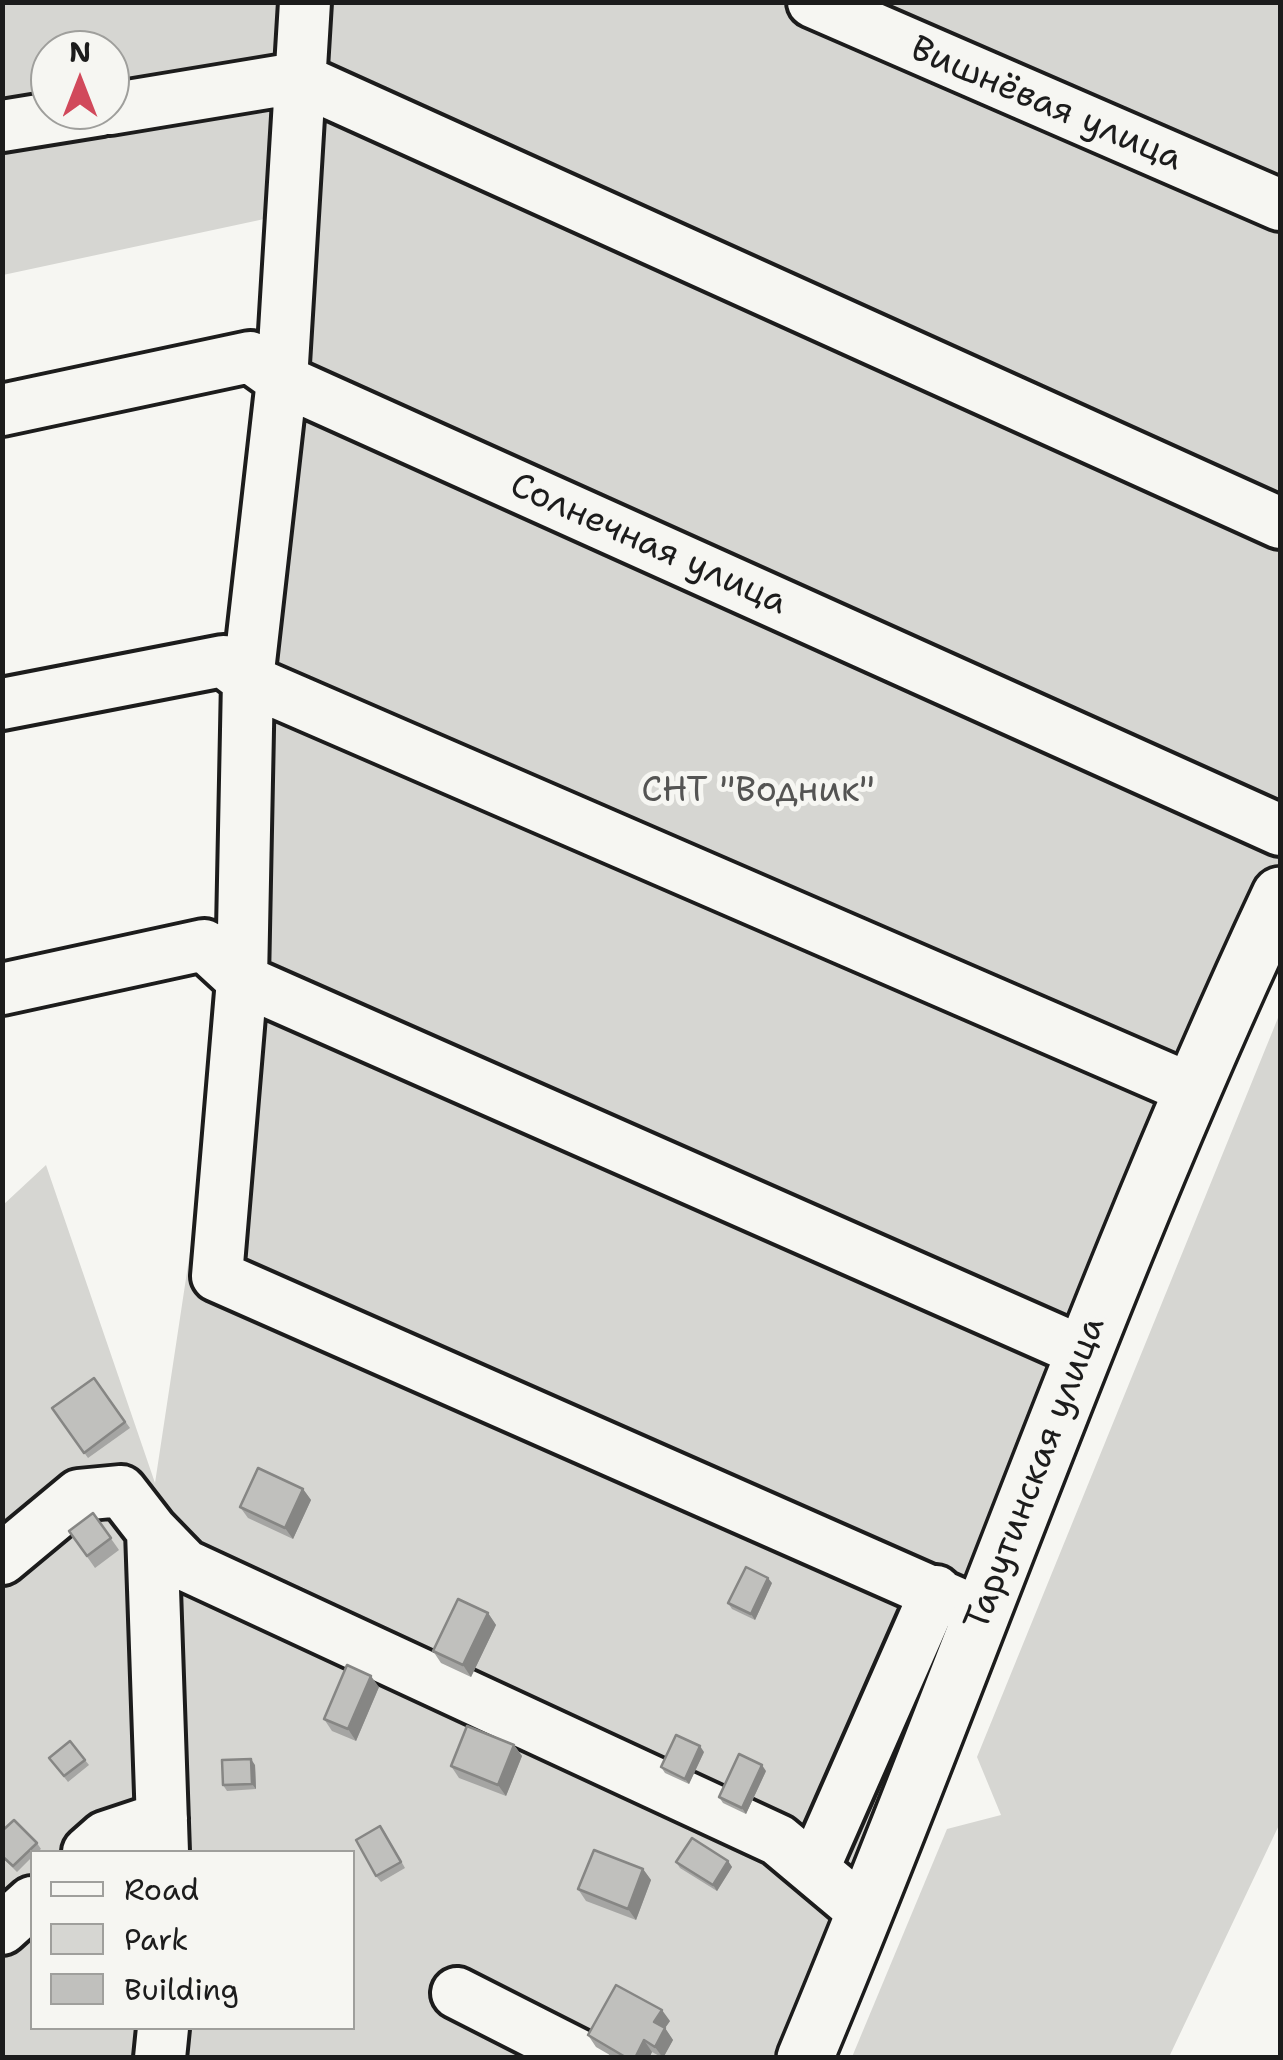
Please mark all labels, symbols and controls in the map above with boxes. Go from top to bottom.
street label: Вишнёвая улица [904,29,1188,181]
north arrow [30,30,130,130]
text: N [69,33,91,71]
street label: Солнечная улица [503,465,793,625]
park label: СНТ "Водник" [641,771,875,813]
street label: Тарутинская улица [957,1311,1115,1637]
legend [30,1850,355,2030]
text: Road [124,1869,199,1910]
text: Park [124,1919,188,1960]
text: Building [124,1969,239,2010]

